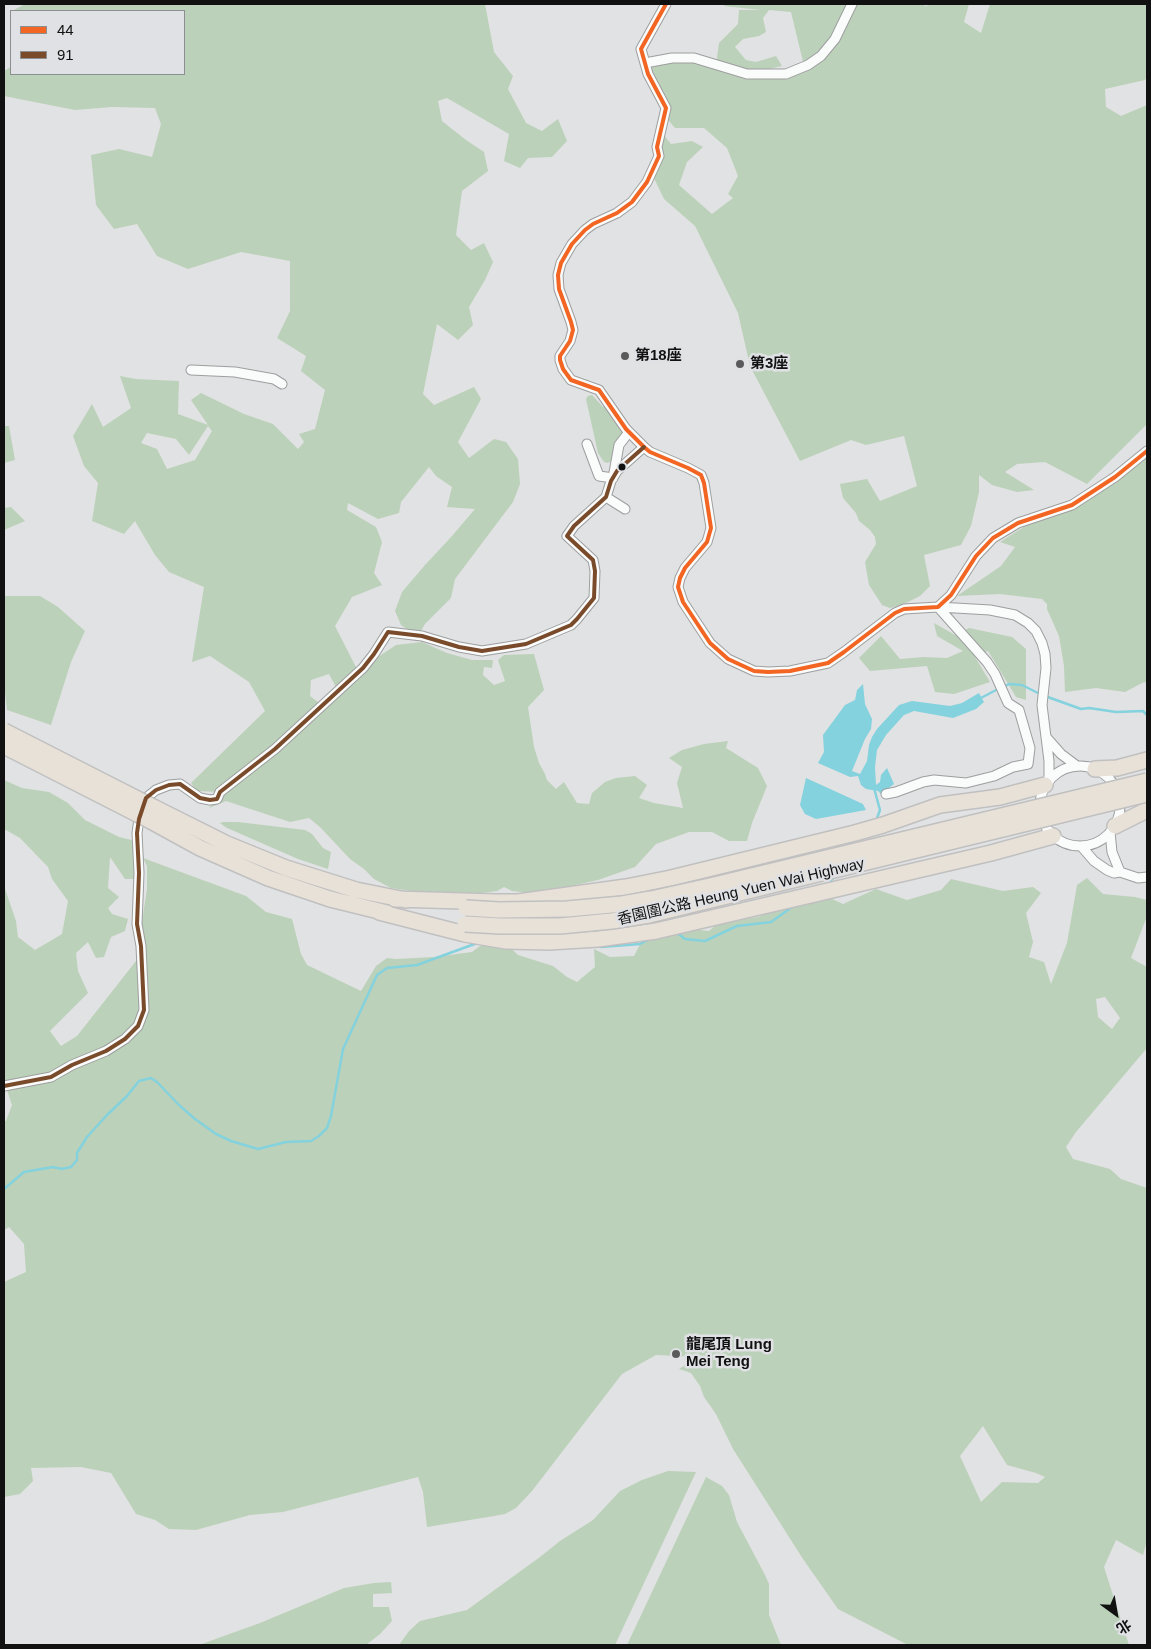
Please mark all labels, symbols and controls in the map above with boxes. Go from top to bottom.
legend [10,10,185,75]
text: 44 [57,21,74,38]
text: 91 [57,46,74,63]
place label: 第18座 [635,347,682,365]
marker: 第18座 [619,350,631,362]
place label: 第3座 [750,355,788,373]
marker: 第3座 [734,358,746,370]
unlabelled marker [617,462,627,472]
street label: 香園圍公路 Heung Yuen Wai Highway [616,855,866,929]
place label: 龍尾頂 Lung Mei Teng [686,1336,772,1371]
marker: 龍尾頂 Lung Mei Teng [670,1348,682,1360]
north arrow [1091,1589,1141,1639]
text: 北 [1114,1616,1134,1637]

